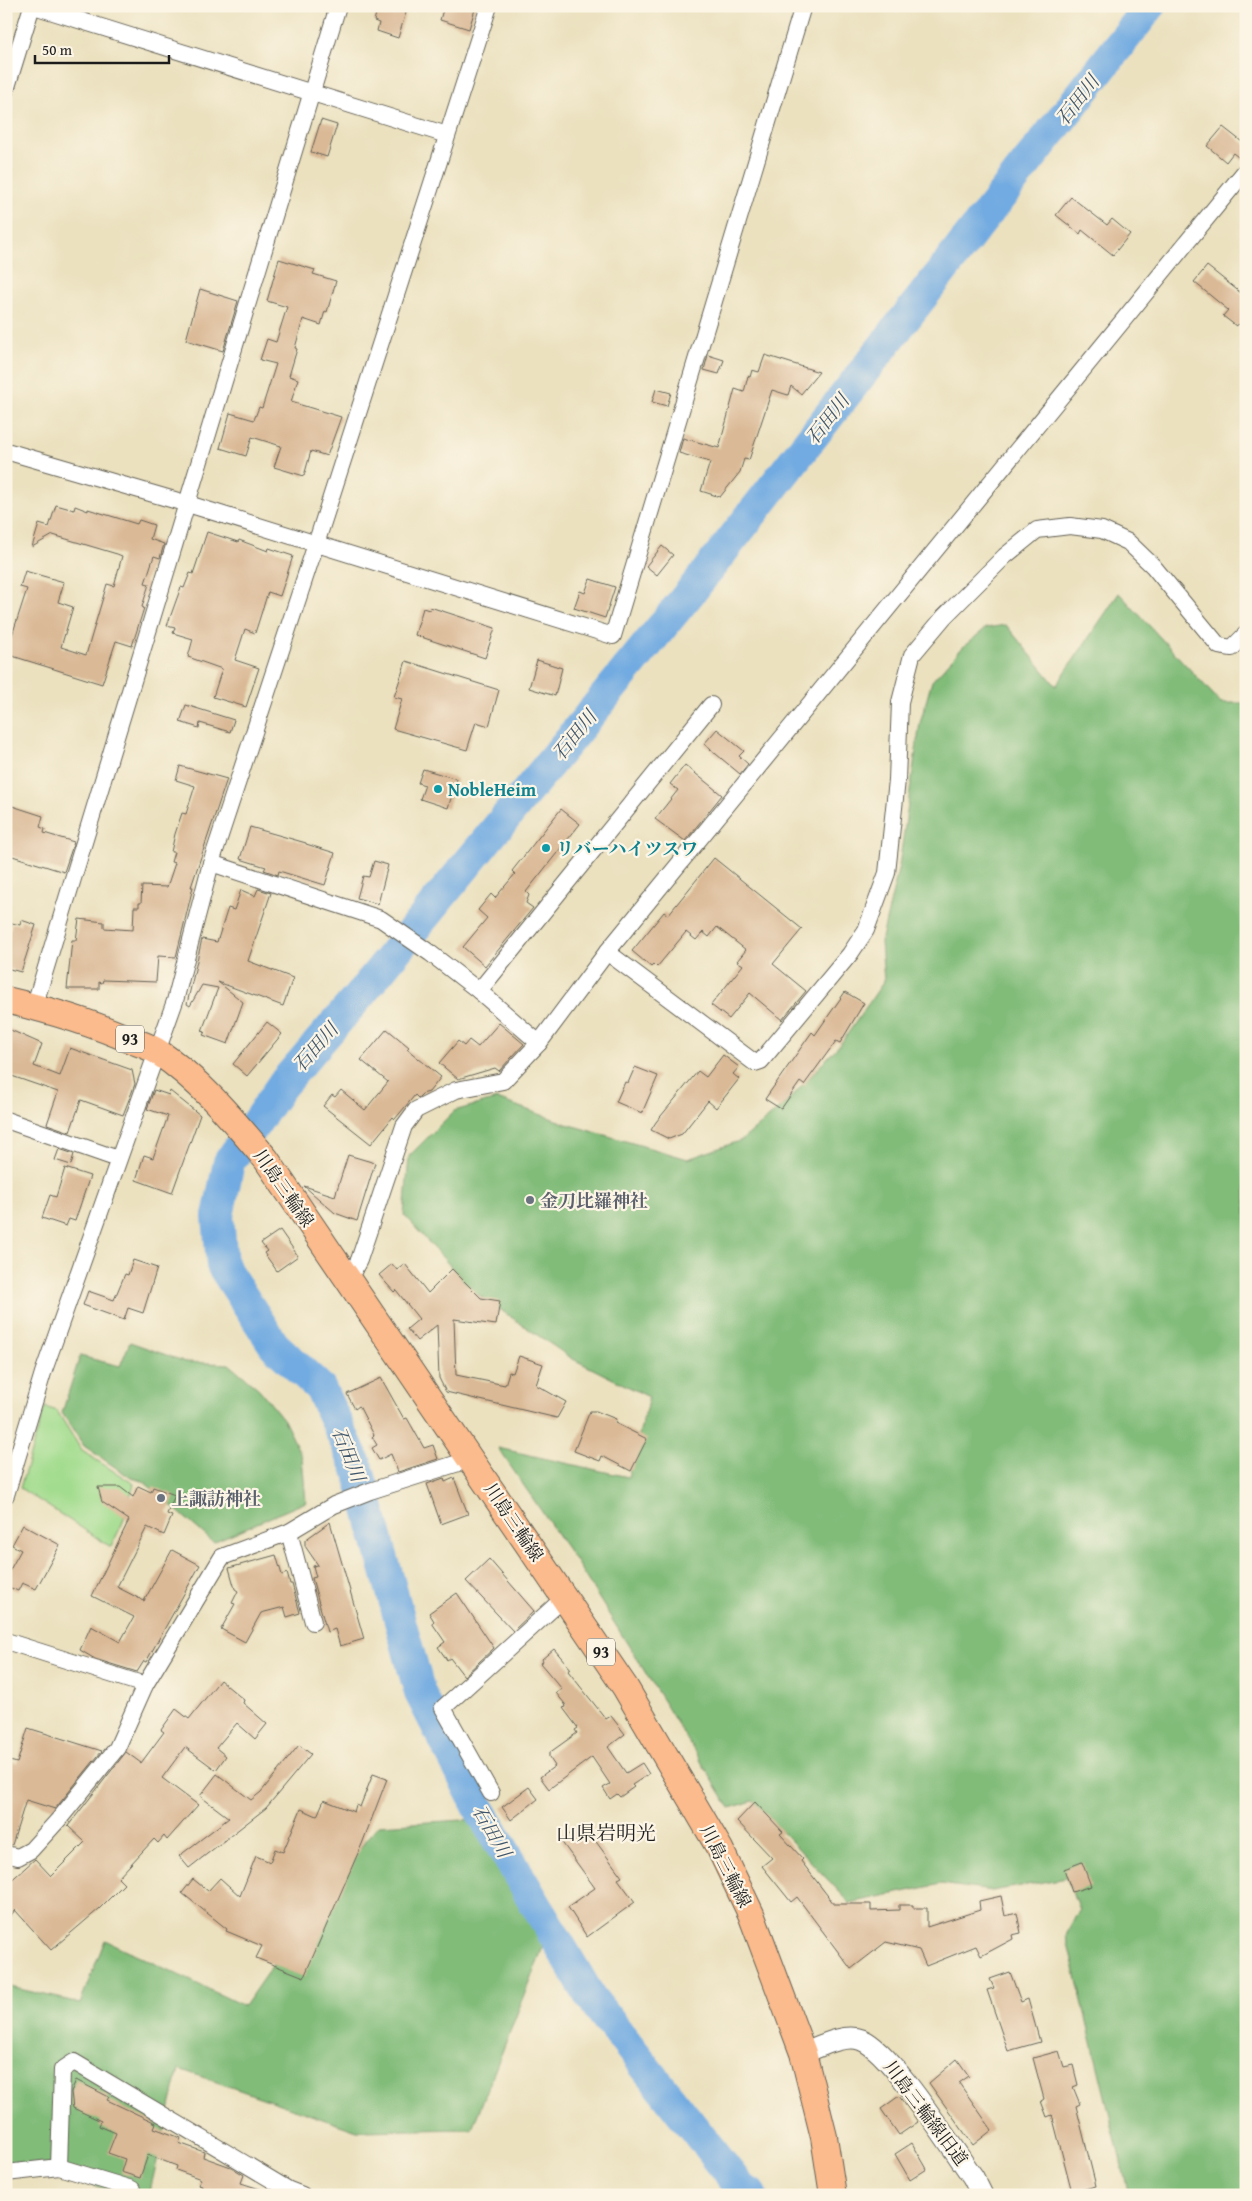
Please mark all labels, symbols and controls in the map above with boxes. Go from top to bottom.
scale bar [35,32,169,64]
text: 50 m [42,39,73,60]
water label: 石田川 [1048,67,1107,131]
water label: 石田川 [798,386,857,450]
water label: 石田川 [545,702,604,766]
place label: NobleHeim [448,776,537,803]
marker: NobleHeim [432,783,444,795]
place label: リバーハイツスワ [556,835,698,862]
marker: リバーハイツスワ [540,842,552,854]
water label: 石田川 [286,1015,346,1078]
road number: 93 [116,1026,144,1052]
street label: 川島三輪線 [247,1143,321,1233]
place label: 金刀比羅神社 [540,1187,648,1214]
marker: 金刀比羅神社 [524,1194,536,1206]
water label: 石田川 [325,1422,373,1488]
street label: 川島三輪線 [478,1477,550,1567]
place label: 上諏訪神社 [171,1485,261,1512]
marker: 上諏訪神社 [155,1492,167,1504]
road number: 93 [587,1638,615,1665]
water label: 石田川 [466,1799,519,1864]
district label: 山県岩明光 [556,1818,656,1847]
street label: 川島三輪線 [694,1820,758,1912]
street label: 川島三輪線旧道 [877,2055,975,2171]

